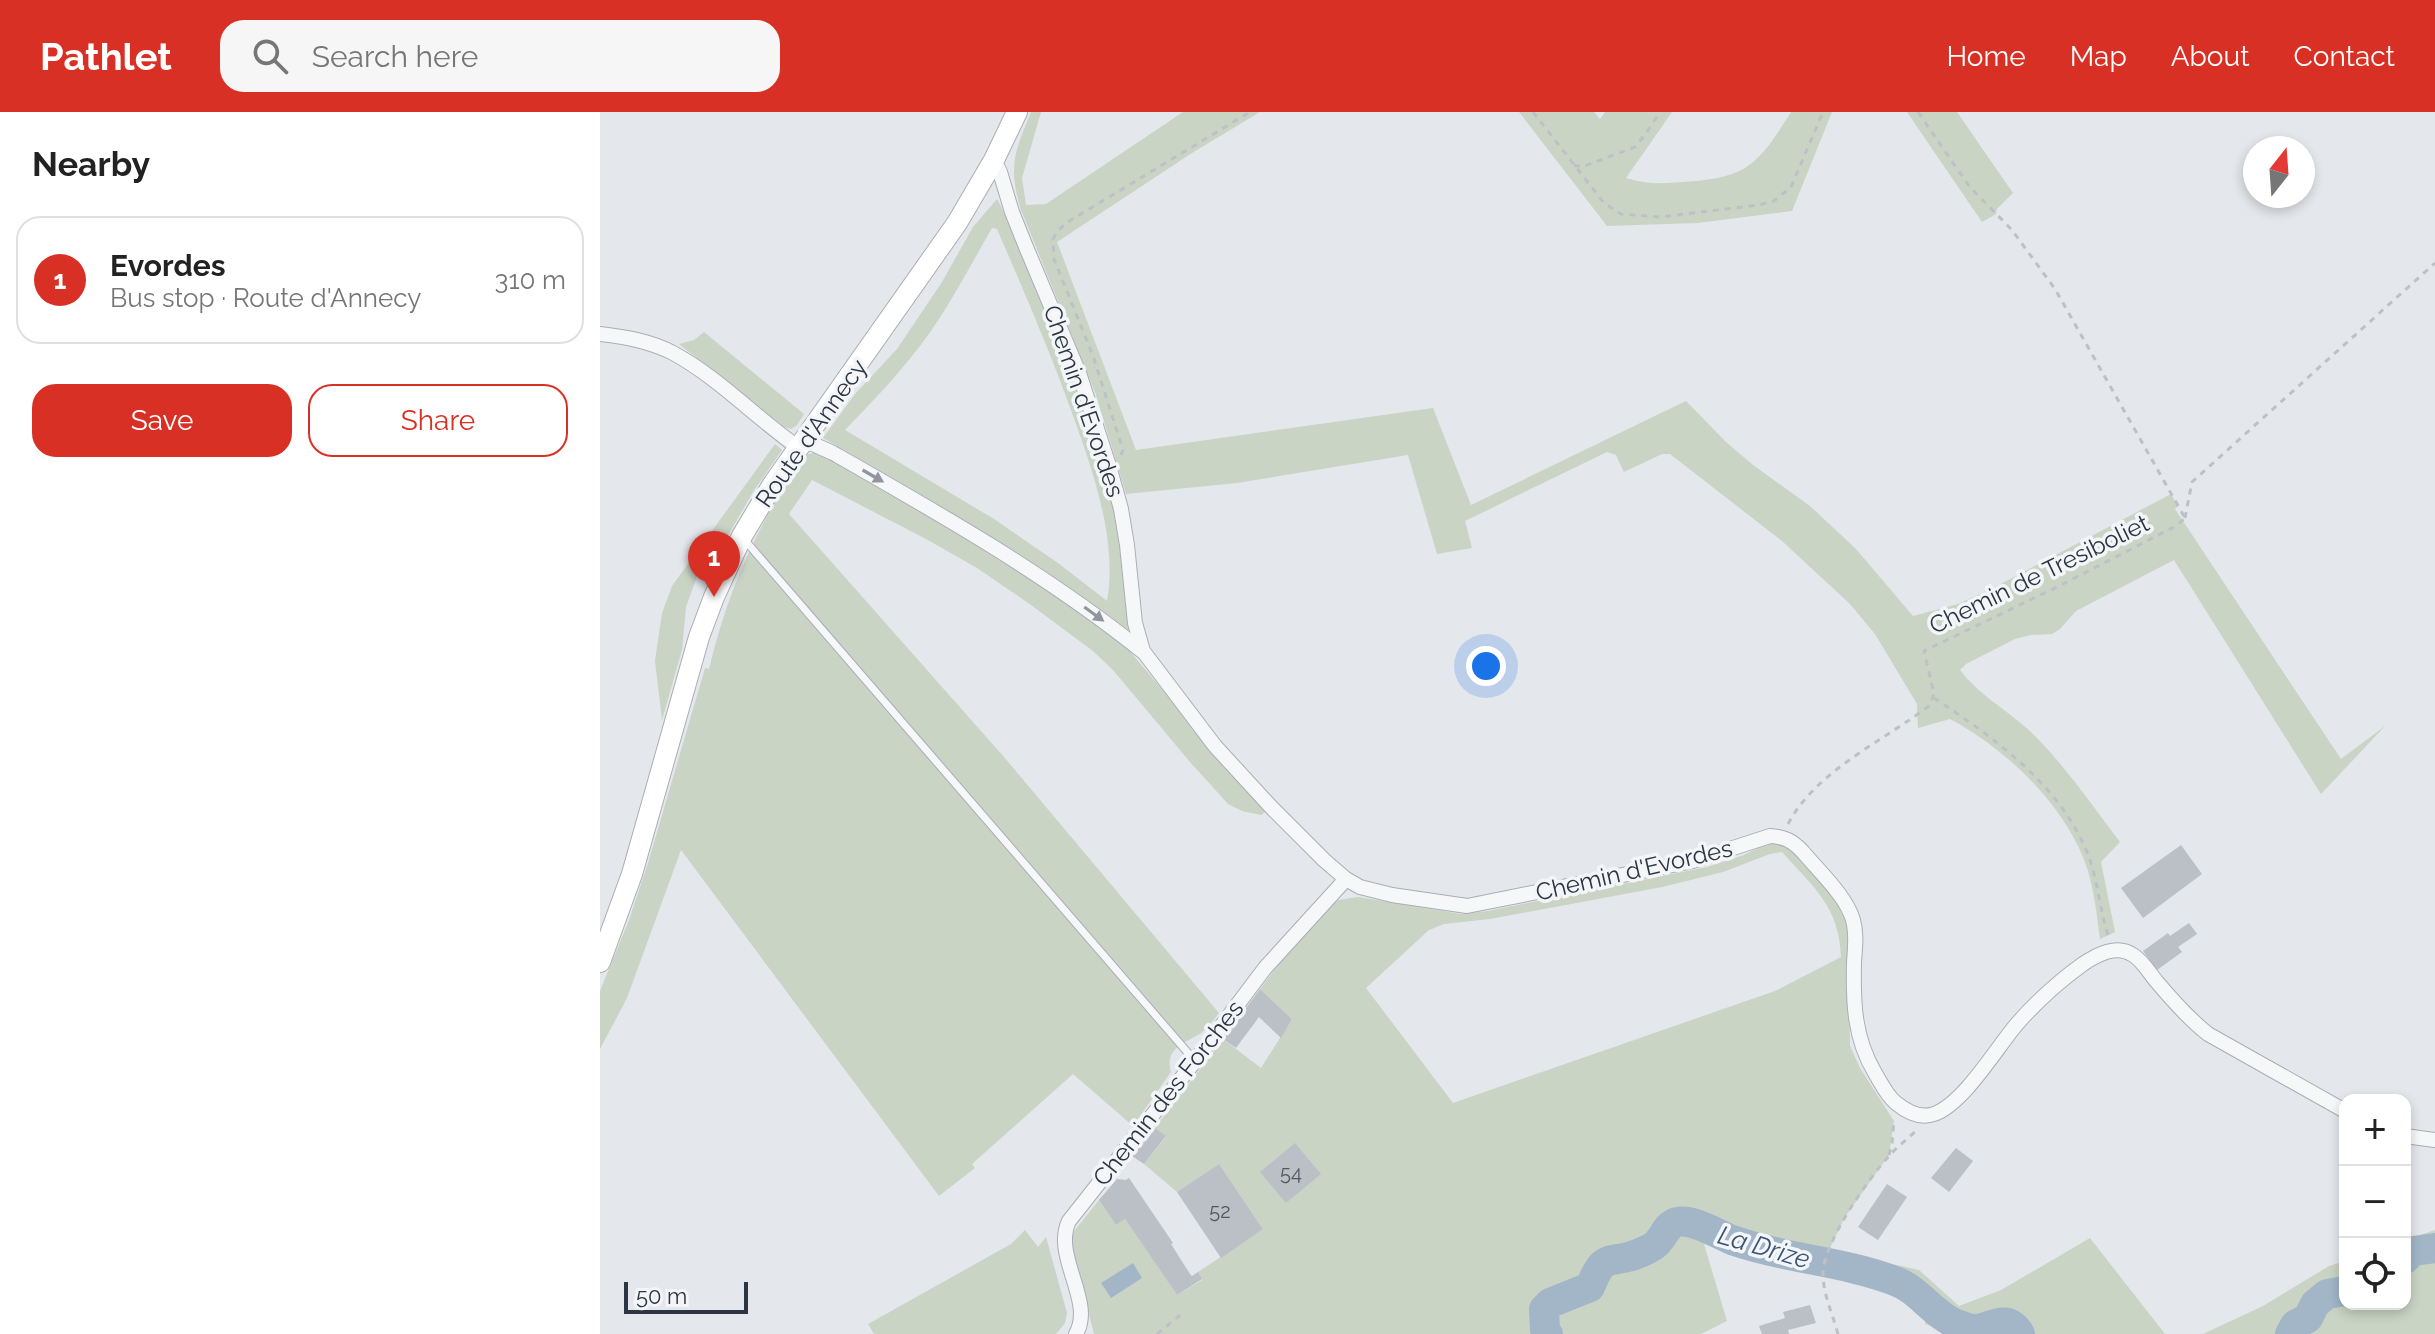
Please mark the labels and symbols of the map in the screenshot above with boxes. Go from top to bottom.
north arrow [2243,136,2315,208]
street label: Chemin d'Evordes [1038,301,1130,501]
street label: Route d'Annecy [749,353,873,513]
one-way arrow [862,469,884,483]
street label: Chemin de Tresiboliet [1924,508,2154,640]
pin: 1 [688,531,740,597]
one-way arrow [1083,605,1104,621]
your location [1466,646,1506,686]
street label: Chemin d'Evordes [1533,833,1735,907]
street label: Chemin des Forches [1087,995,1249,1191]
house number: 54 [1280,1161,1302,1185]
house number: 52 [1209,1199,1231,1223]
water label: La Drize [1715,1220,1813,1274]
scale bar [624,1278,748,1314]

